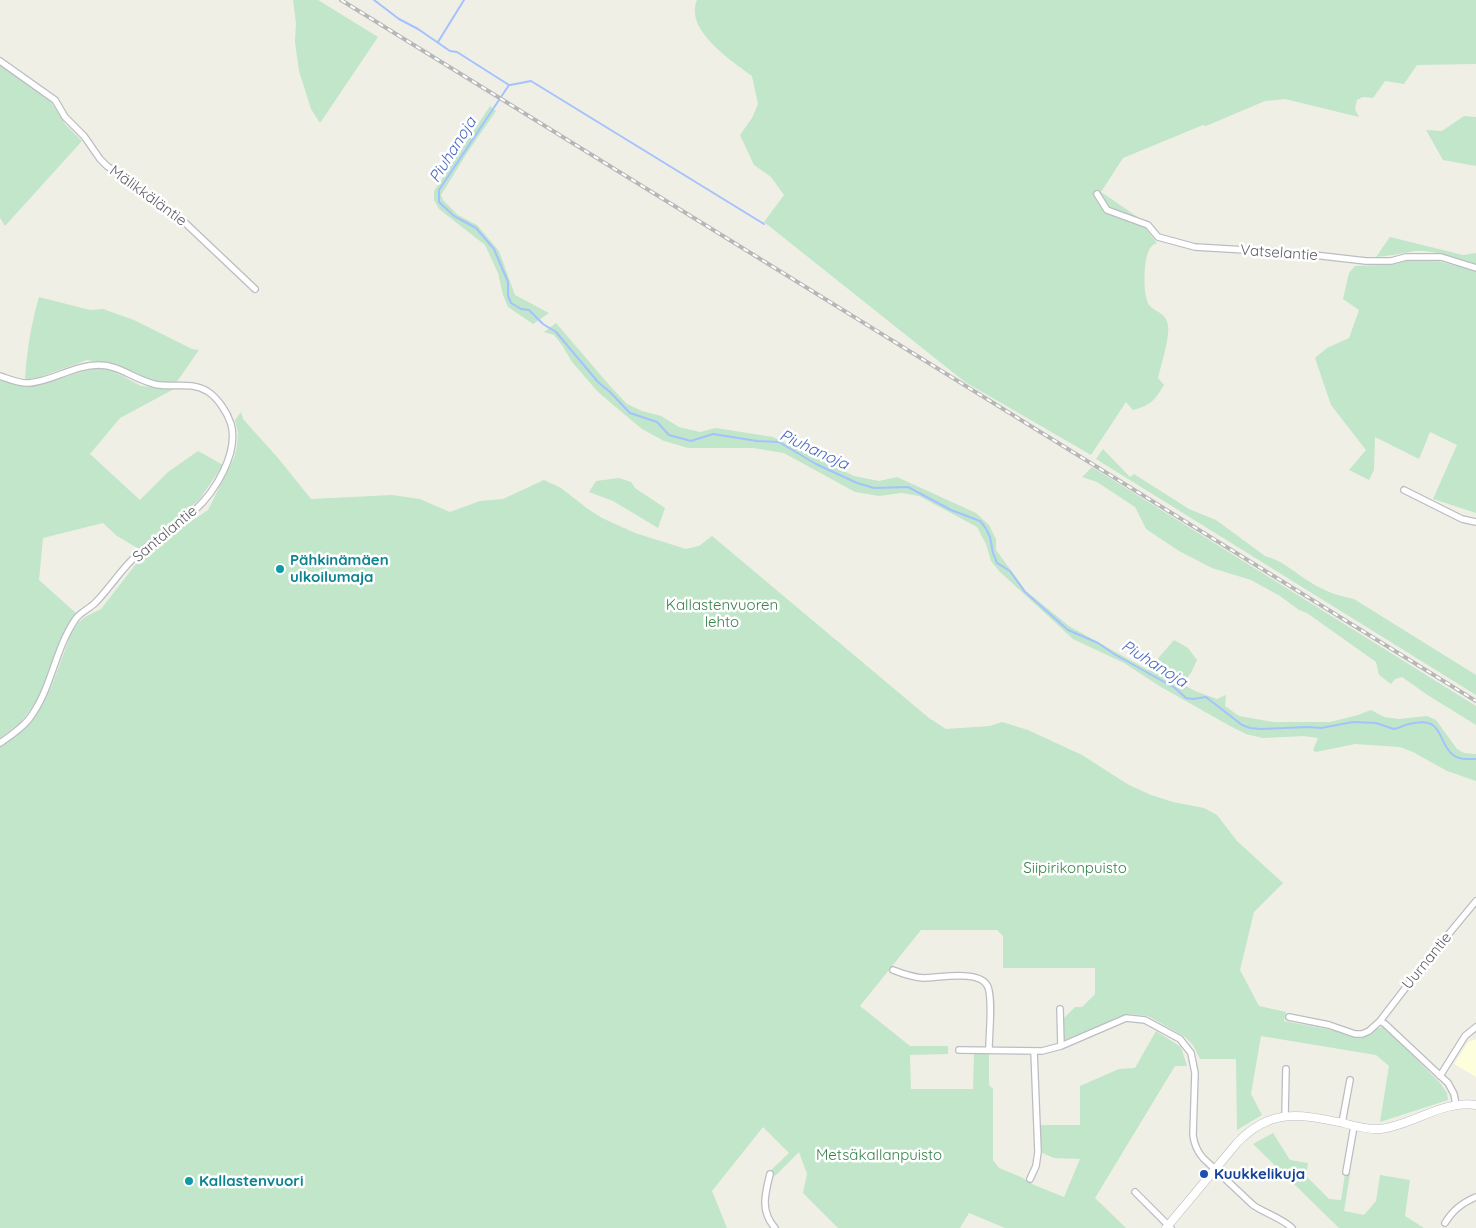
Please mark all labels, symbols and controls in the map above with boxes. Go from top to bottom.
water label: Piuhanoja [425,114,481,186]
street label: Mälikkäläntie [106,162,190,230]
street label: Vatselantie [1240,241,1318,265]
water label: Piuhanoja [777,426,851,474]
street label: Santalantie [129,502,201,566]
place label: Pähkinämäen ulkoilumaja [290,551,389,586]
marker: Pähkinämäen ulkoilumaja [274,563,286,575]
park label: Kallastenvuoren lehto [666,596,778,631]
water label: Piuhanoja [1118,636,1190,692]
park label: Siipirikonpuisto [1023,859,1127,877]
street label: Uurnantie [1399,929,1455,993]
park label: Metsäkallanpuisto [816,1146,942,1164]
place label: Kuukkelikuja [1214,1165,1305,1183]
marker: Kuukkelikuja [1198,1168,1210,1180]
place label: Kallastenvuori [199,1172,303,1190]
marker: Kallastenvuori [183,1175,195,1187]

